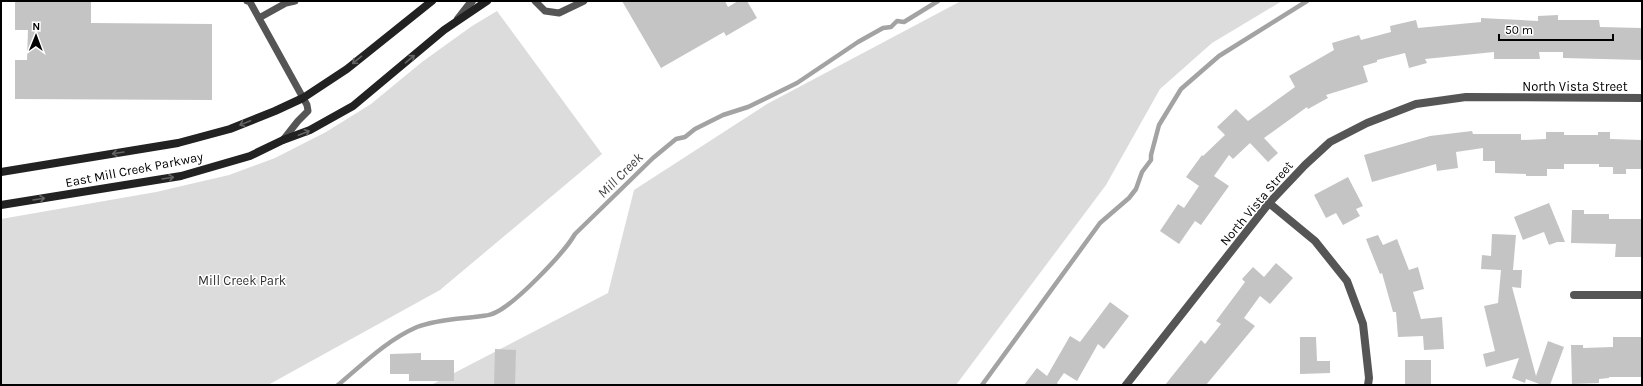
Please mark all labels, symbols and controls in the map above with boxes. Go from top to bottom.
north arrow [16,16,56,56]
scale bar [1499,16,1613,42]
text: N [32,20,40,33]
text: 50 m [1505,23,1533,37]
one-way arrow [405,54,415,63]
one-way arrow [352,56,363,64]
street label: North Vista Street [1522,79,1628,94]
one-way arrow [239,120,251,128]
one-way arrow [297,128,309,136]
street label: East Mill Creek Parkway [64,149,204,190]
one-way arrow [112,149,125,157]
water label: Mill Creek [594,149,647,202]
street label: North Vista Street [1217,158,1296,248]
one-way arrow [161,174,174,182]
one-way arrow [33,195,46,203]
park label: Mill Creek Park [198,273,286,288]

